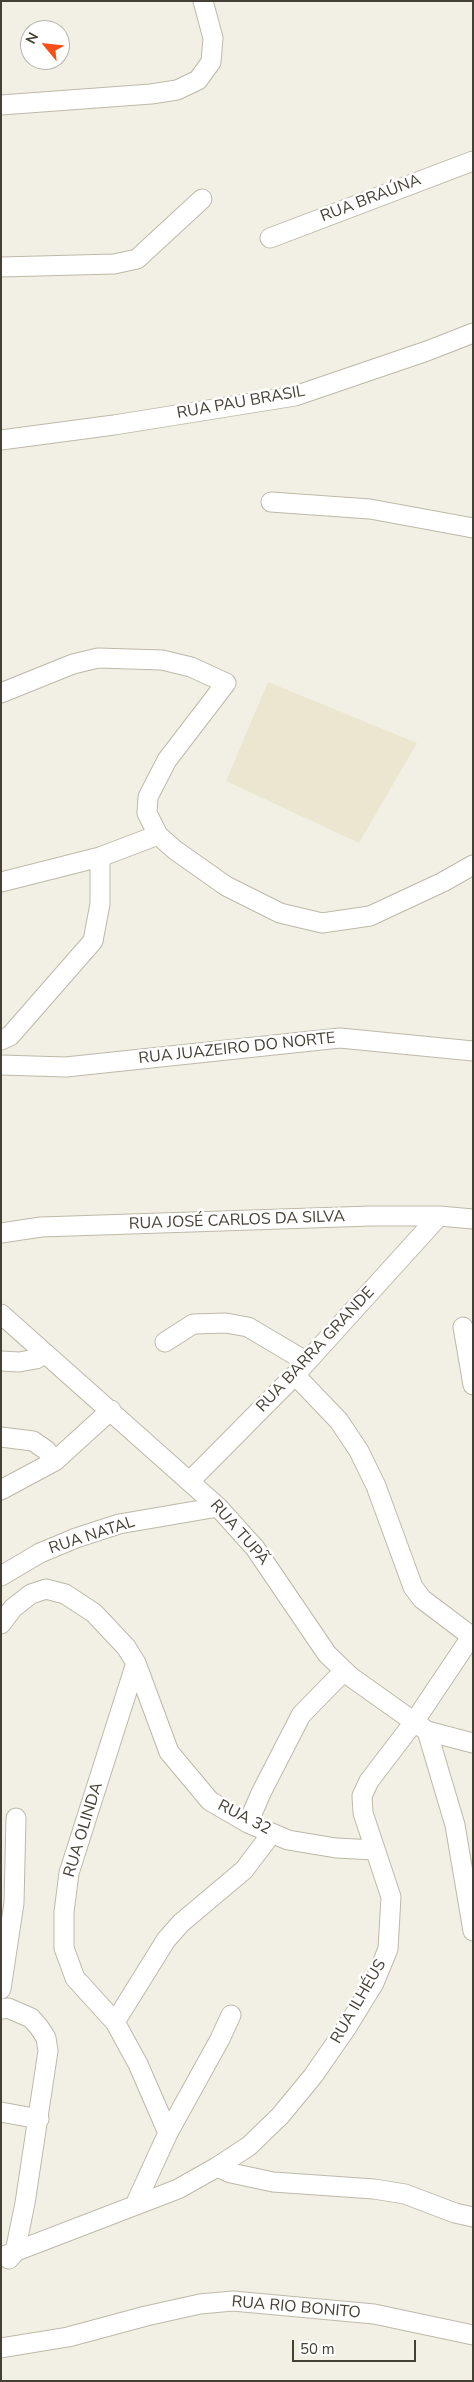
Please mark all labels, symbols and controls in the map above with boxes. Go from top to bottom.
north arrow [20,20,70,70]
text: N [21,29,43,47]
street label: RUA BRAÚNA [318,171,424,227]
street label: RUA PAU BRASIL [175,382,307,424]
street label: RUA JUAZEIRO DO NORTE [138,1029,336,1069]
street label: RUA JOSÉ CARLOS DA SILVA [129,1208,345,1234]
street label: RUA BARRA GRANDE [253,1283,379,1417]
street label: RUA TUPÃ [206,1497,272,1569]
street label: RUA NATAL [47,1513,137,1559]
street label: RUA OLINDA [60,1780,108,1880]
street label: RUA 32 [214,1796,274,1840]
street label: RUA ILHÉUS [327,1957,391,2047]
street label: RUA RIO BONITO [231,2293,361,2323]
scale bar [294,2330,418,2362]
text: 50 m [300,2339,335,2359]

